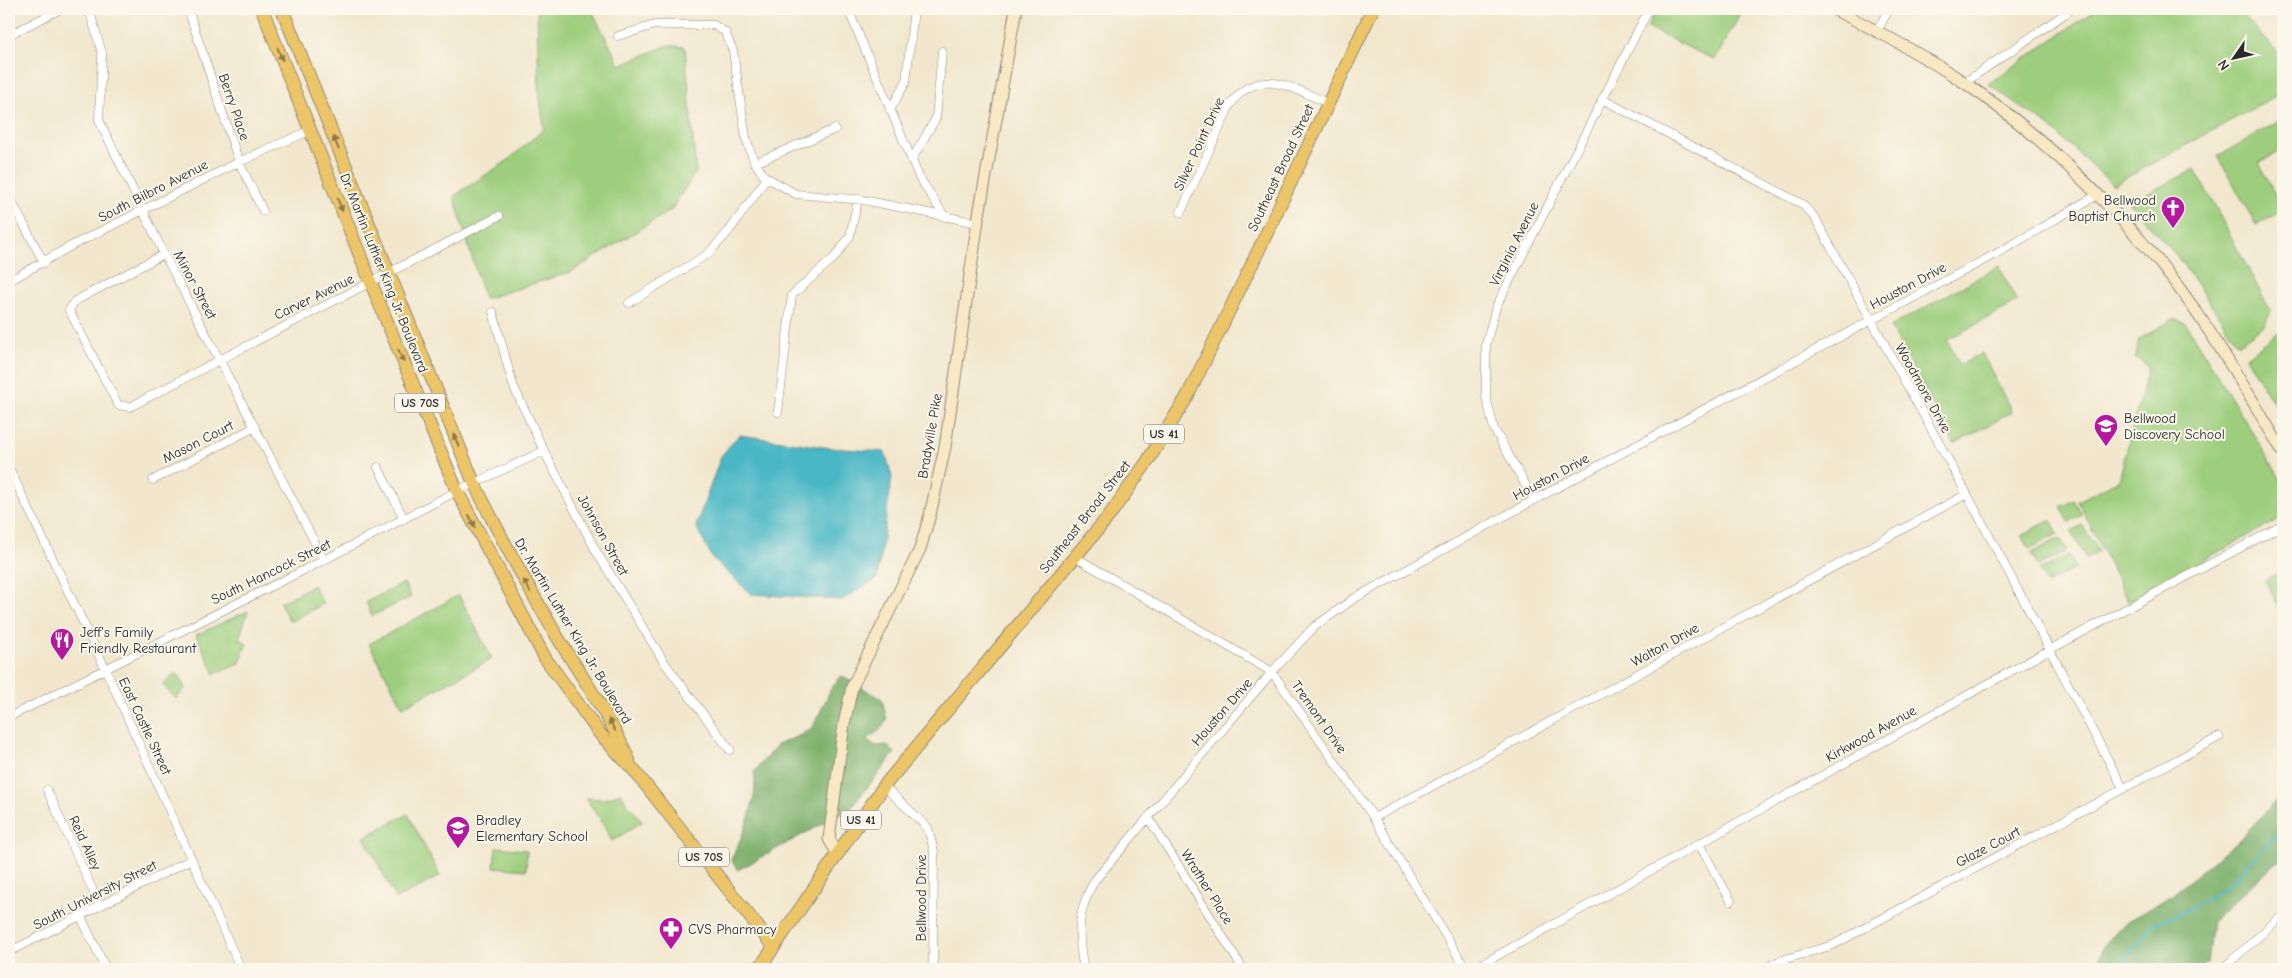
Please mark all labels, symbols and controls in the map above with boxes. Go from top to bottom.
north arrow [2210,32,2260,82]
one-way arrow [276,47,284,62]
text: N [2214,56,2233,74]
street label: Berry Place [215,71,253,143]
street label: Silver Point Drive [1170,95,1228,193]
street label: Southeast Broad Street [1244,101,1318,234]
one-way arrow [332,136,340,151]
street label: South Bilbro Avenue [95,156,211,226]
street label: Dr. Martin Luther King Jr. Boulevard [336,171,432,375]
place label: Bellwood Baptist Church [2068,192,2156,225]
church icon: Bellwood Baptist Church [2160,195,2186,229]
one-way arrow [336,198,344,213]
street label: Virginia Avenue [1486,199,1542,289]
street label: Minor Street [170,248,221,323]
street label: Houston Drive [1867,259,1949,313]
street label: Carver Avenue [271,270,357,324]
street label: Woodmore Drive [1891,340,1955,436]
one-way arrow [397,349,405,363]
street label: Bradyville Pike [914,392,946,480]
road number: US 70S [395,393,445,412]
place label: Bellwood Discovery School [2124,410,2225,443]
school or university icon: Bellwood Discovery School [2093,413,2119,447]
street label: Mason Court [160,416,237,467]
road number: US 41 [1144,424,1184,444]
one-way arrow [452,433,460,447]
street label: Houston Drive [1510,450,1592,504]
street label: Southeast Broad Street [1036,456,1135,577]
street label: Johnson Street [574,492,633,579]
one-way arrow [468,513,477,528]
street label: South Hancock Street [208,535,334,608]
street label: Dr. Martin Luther King Jr. Boulevard [511,535,635,727]
one-way arrow [523,579,532,593]
street label: Walton Drive [1628,619,1702,671]
place label: Jeff's Family Friendly Restaurant [80,624,197,657]
restaurant icon: Jeff's Family Friendly Restaurant [49,627,75,661]
street label: East Castle Street [115,675,175,778]
street label: Houston Drive [1188,675,1256,749]
street label: Tremont Drive [1288,677,1350,757]
street label: Kirkwood Avenue [1823,702,1919,766]
one-way arrow [608,717,616,732]
road number: US 41 [841,810,881,830]
place label: Bradley Elementary School [476,812,588,845]
street label: Reid Alley [65,813,105,874]
school or university icon: Bradley Elementary School [445,815,471,849]
street label: Glaze Court [1953,822,2024,871]
street label: Wrather Place [1177,846,1237,928]
road number: US 70S [679,848,729,866]
street label: Bellwood Drive [913,855,930,941]
street label: South University Street [30,856,160,933]
pharmacy icon: CVS Pharmacy [658,916,684,950]
place label: CVS Pharmacy [688,921,777,938]

